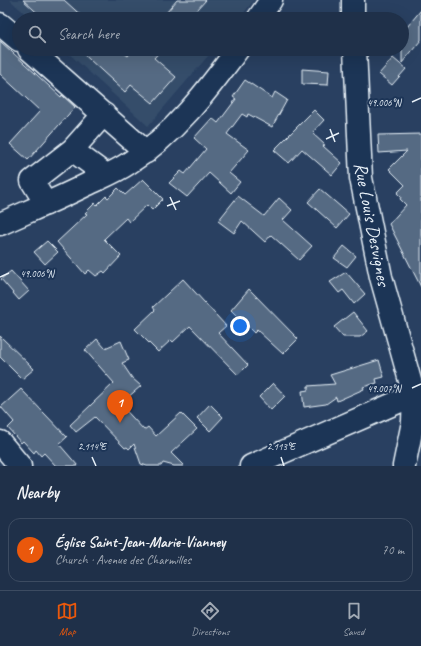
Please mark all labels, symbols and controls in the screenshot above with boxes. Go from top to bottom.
search box [12,12,409,56]
icon: search [26,23,48,45]
text: Search here [58,25,119,44]
text: 49.006°N [367,96,403,109]
street label: Rue Louis Desvignes [348,160,396,289]
text: 49.006°N [20,267,56,280]
your location [230,316,250,336]
text: 49.007°N [367,382,403,395]
pin: 1 [107,390,133,423]
text: 2.114°E [78,440,108,453]
text: 2.113°E [267,440,297,453]
text: Nearby [16,482,59,503]
text: Église Saint-Jean-Marie-Vianney [55,533,225,552]
text: 1 [27,542,33,558]
text: 70 m [382,542,404,558]
text: Church · Avenue des Charmilles [55,552,191,568]
tab: Map [56,600,78,638]
tab: Directions [191,600,230,638]
tab: Saved [343,600,365,638]

